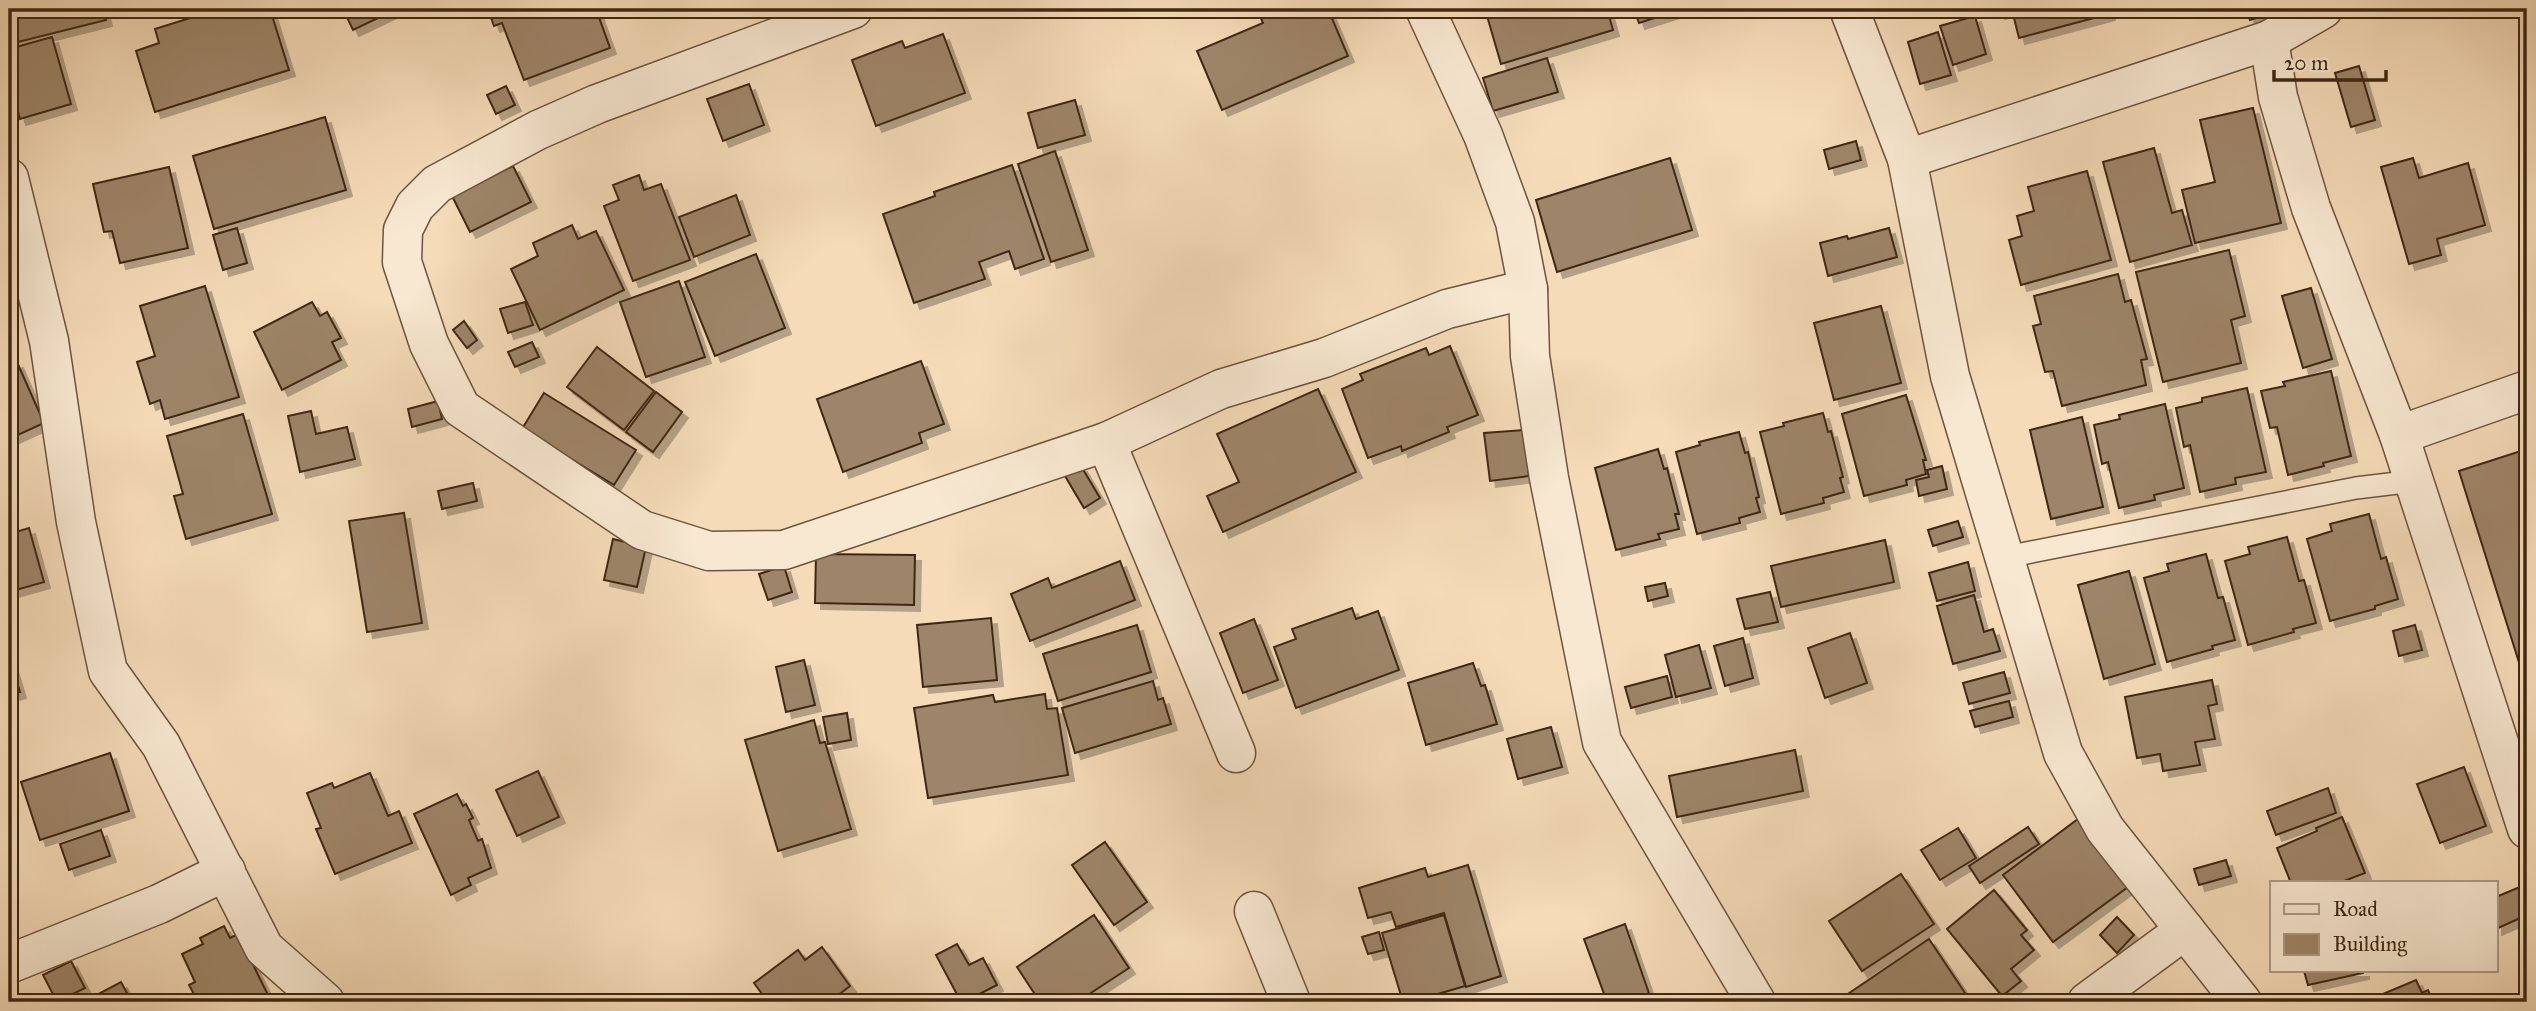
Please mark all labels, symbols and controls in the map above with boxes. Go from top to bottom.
scale bar [2274,38,2386,82]
text: 20 m [2284,50,2329,76]
legend [2270,881,2498,972]
text: Road [2333,896,2378,922]
text: Building [2333,931,2407,957]

